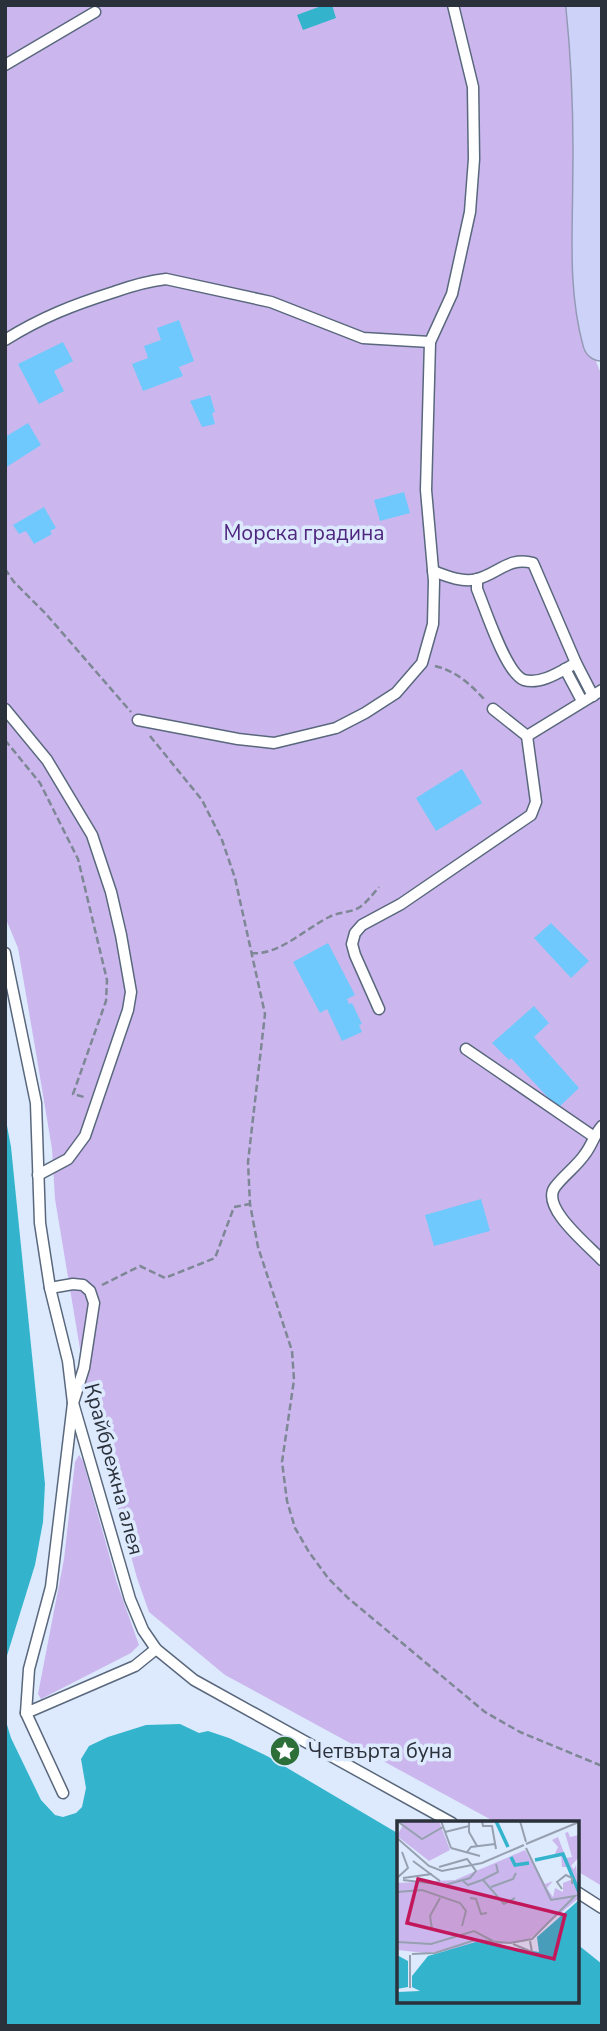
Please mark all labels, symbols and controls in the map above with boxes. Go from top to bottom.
park label: Морска градина [223,519,385,547]
street label: Крайбрежна алея [78,1380,150,1558]
place icon: Четвърта буна [268,1734,302,1768]
place label: Четвърта буна [308,1737,452,1765]
inset map [397,1821,579,2003]

